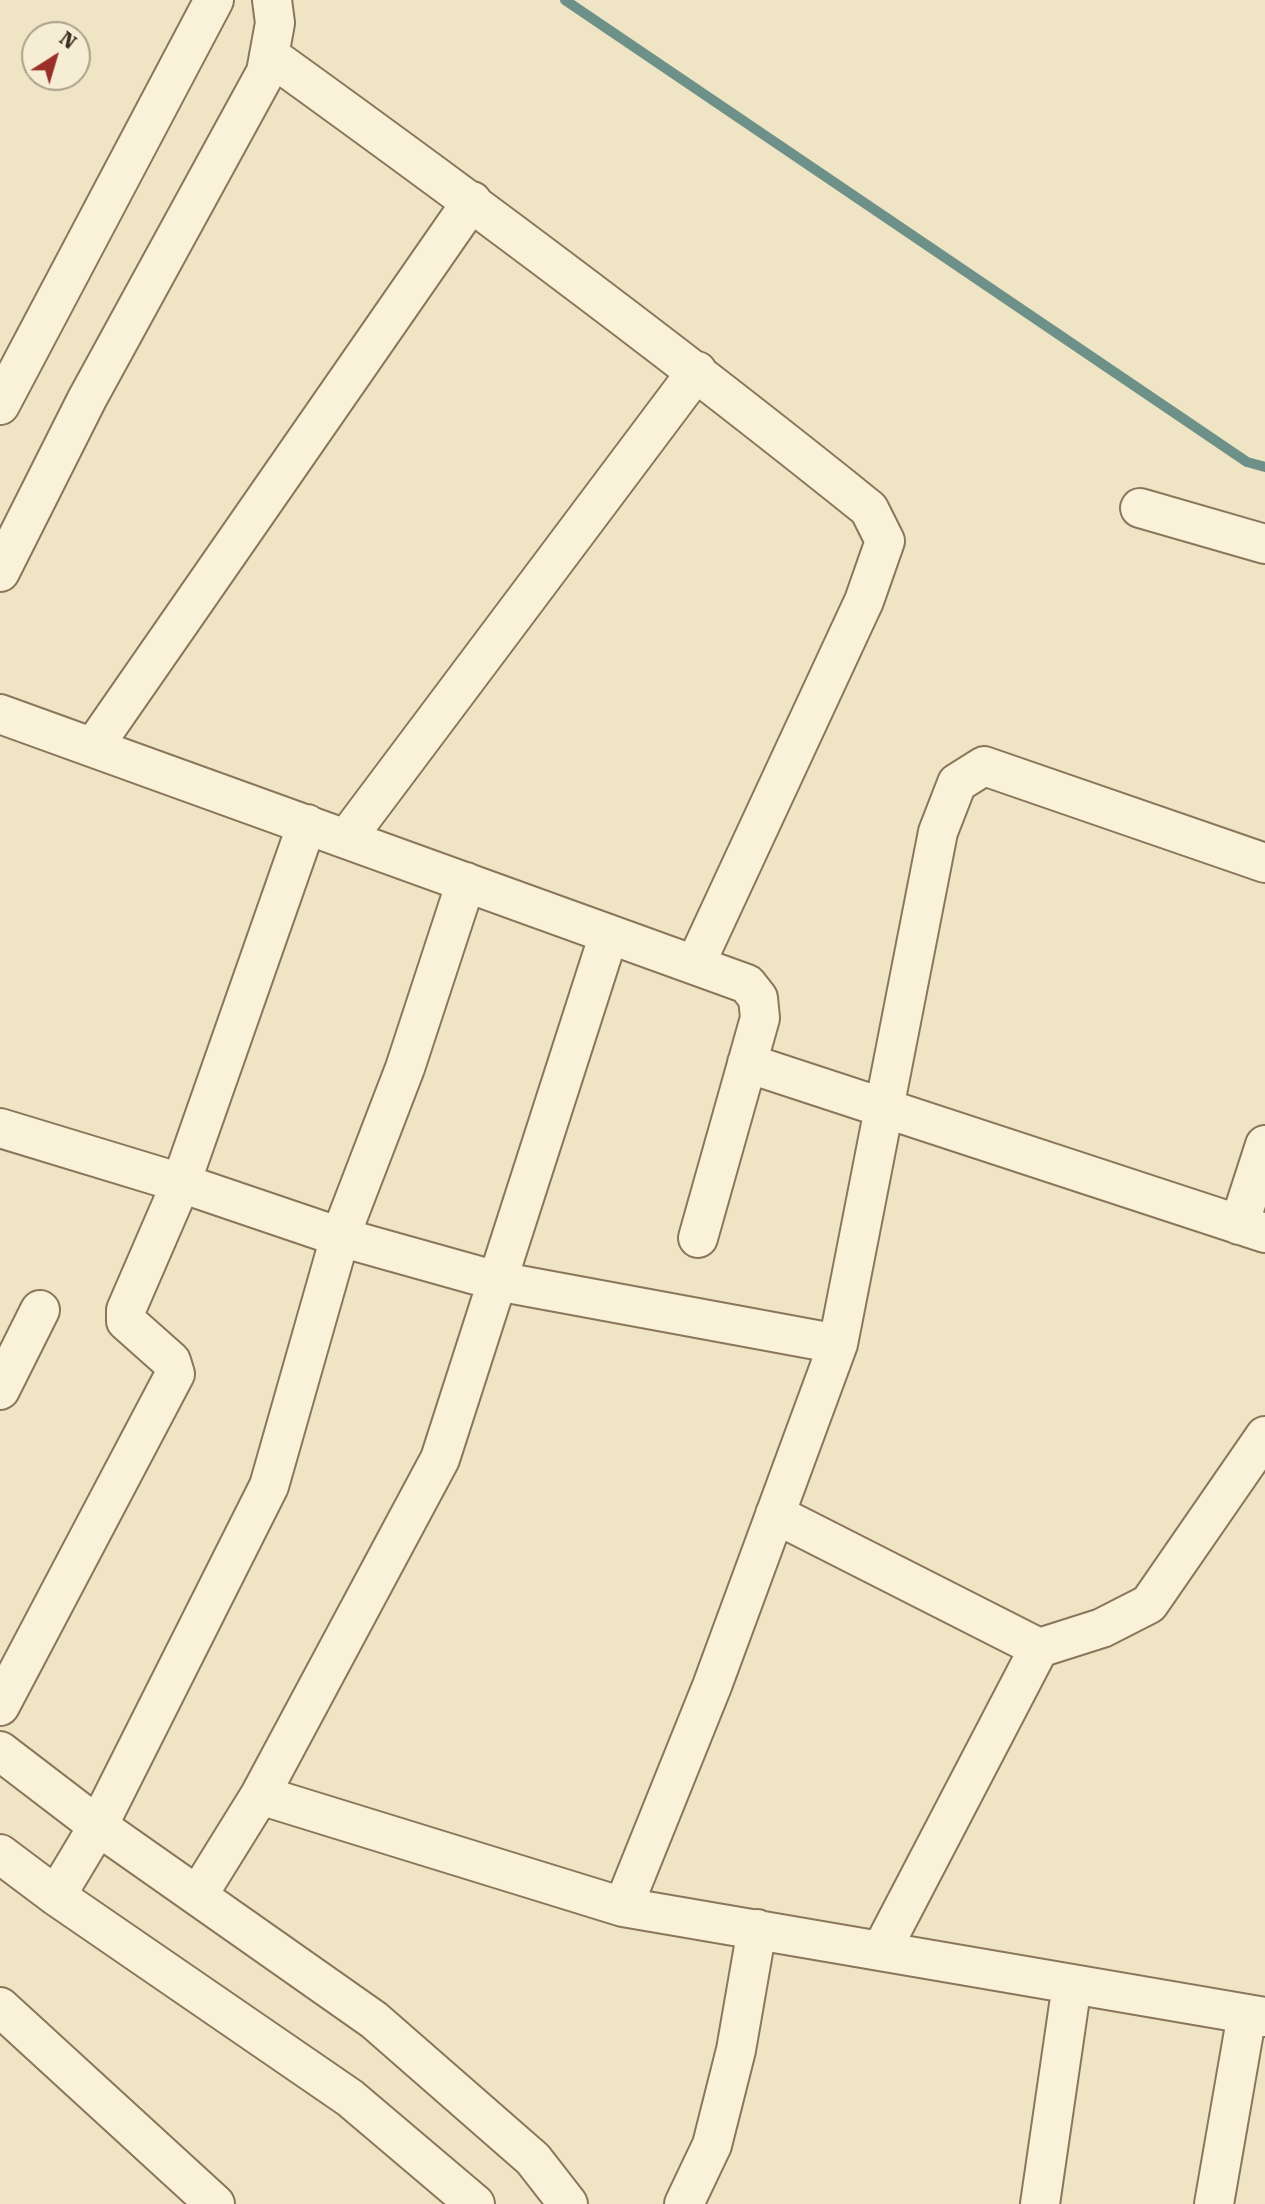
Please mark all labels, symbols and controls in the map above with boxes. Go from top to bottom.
north arrow [21,21,91,91]
text: N [55,27,80,54]

